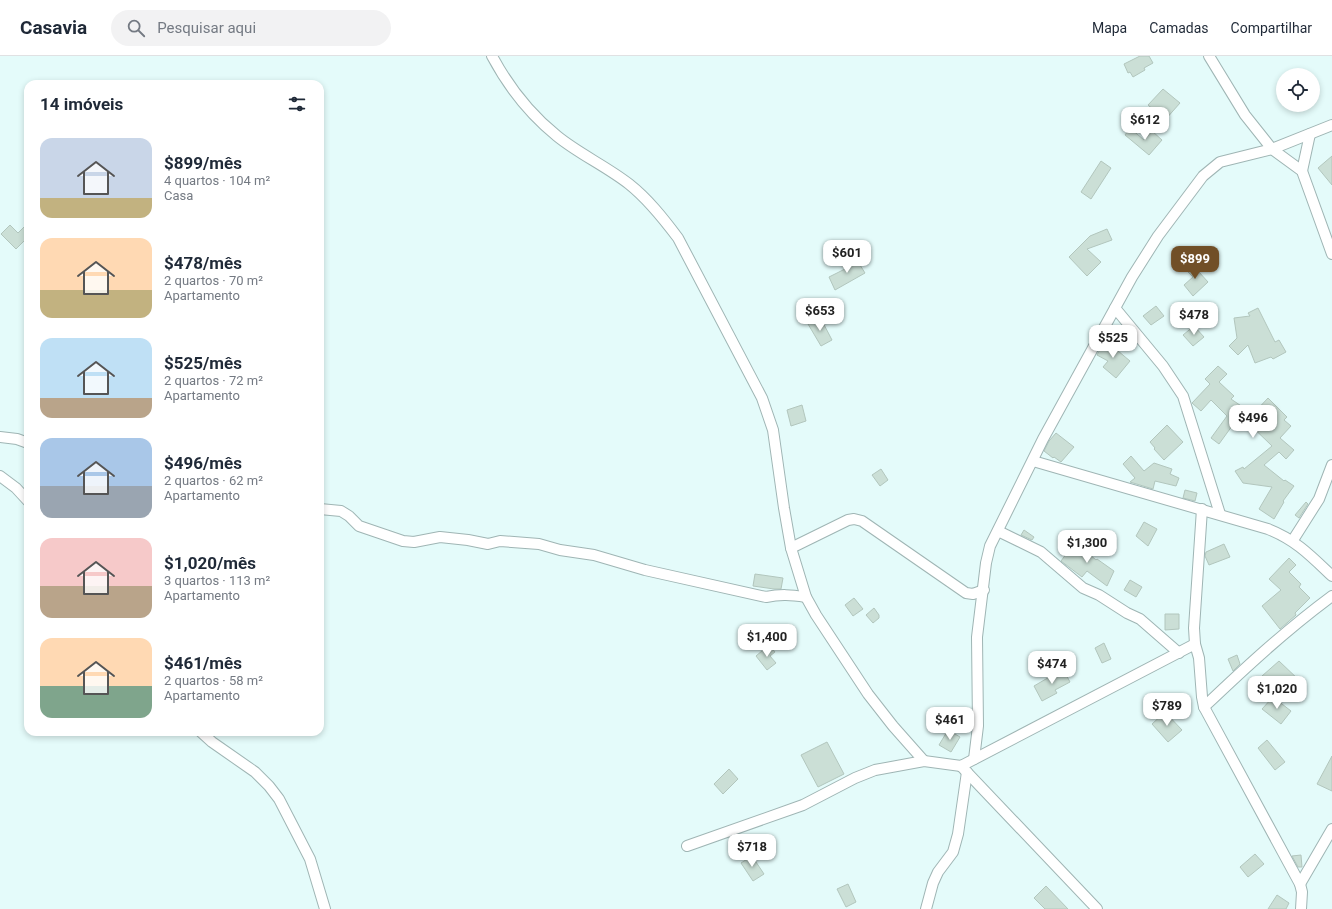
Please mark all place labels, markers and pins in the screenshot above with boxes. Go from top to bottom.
pin: $612 [1121,107,1169,141]
pin: $601 [823,240,871,274]
pin: $899 [1171,246,1219,280]
pin: $653 [796,298,844,332]
pin: $478 [1170,302,1218,336]
pin: $525 [1089,325,1137,359]
pin: $496 [1229,405,1277,439]
pin: $1,300 [1054,530,1120,564]
pin: $1,400 [734,624,800,658]
pin: $474 [1028,651,1076,685]
pin: $1,020 [1244,676,1310,710]
pin: $789 [1143,693,1191,727]
pin: $461 [926,707,974,741]
pin: $718 [728,834,776,868]

